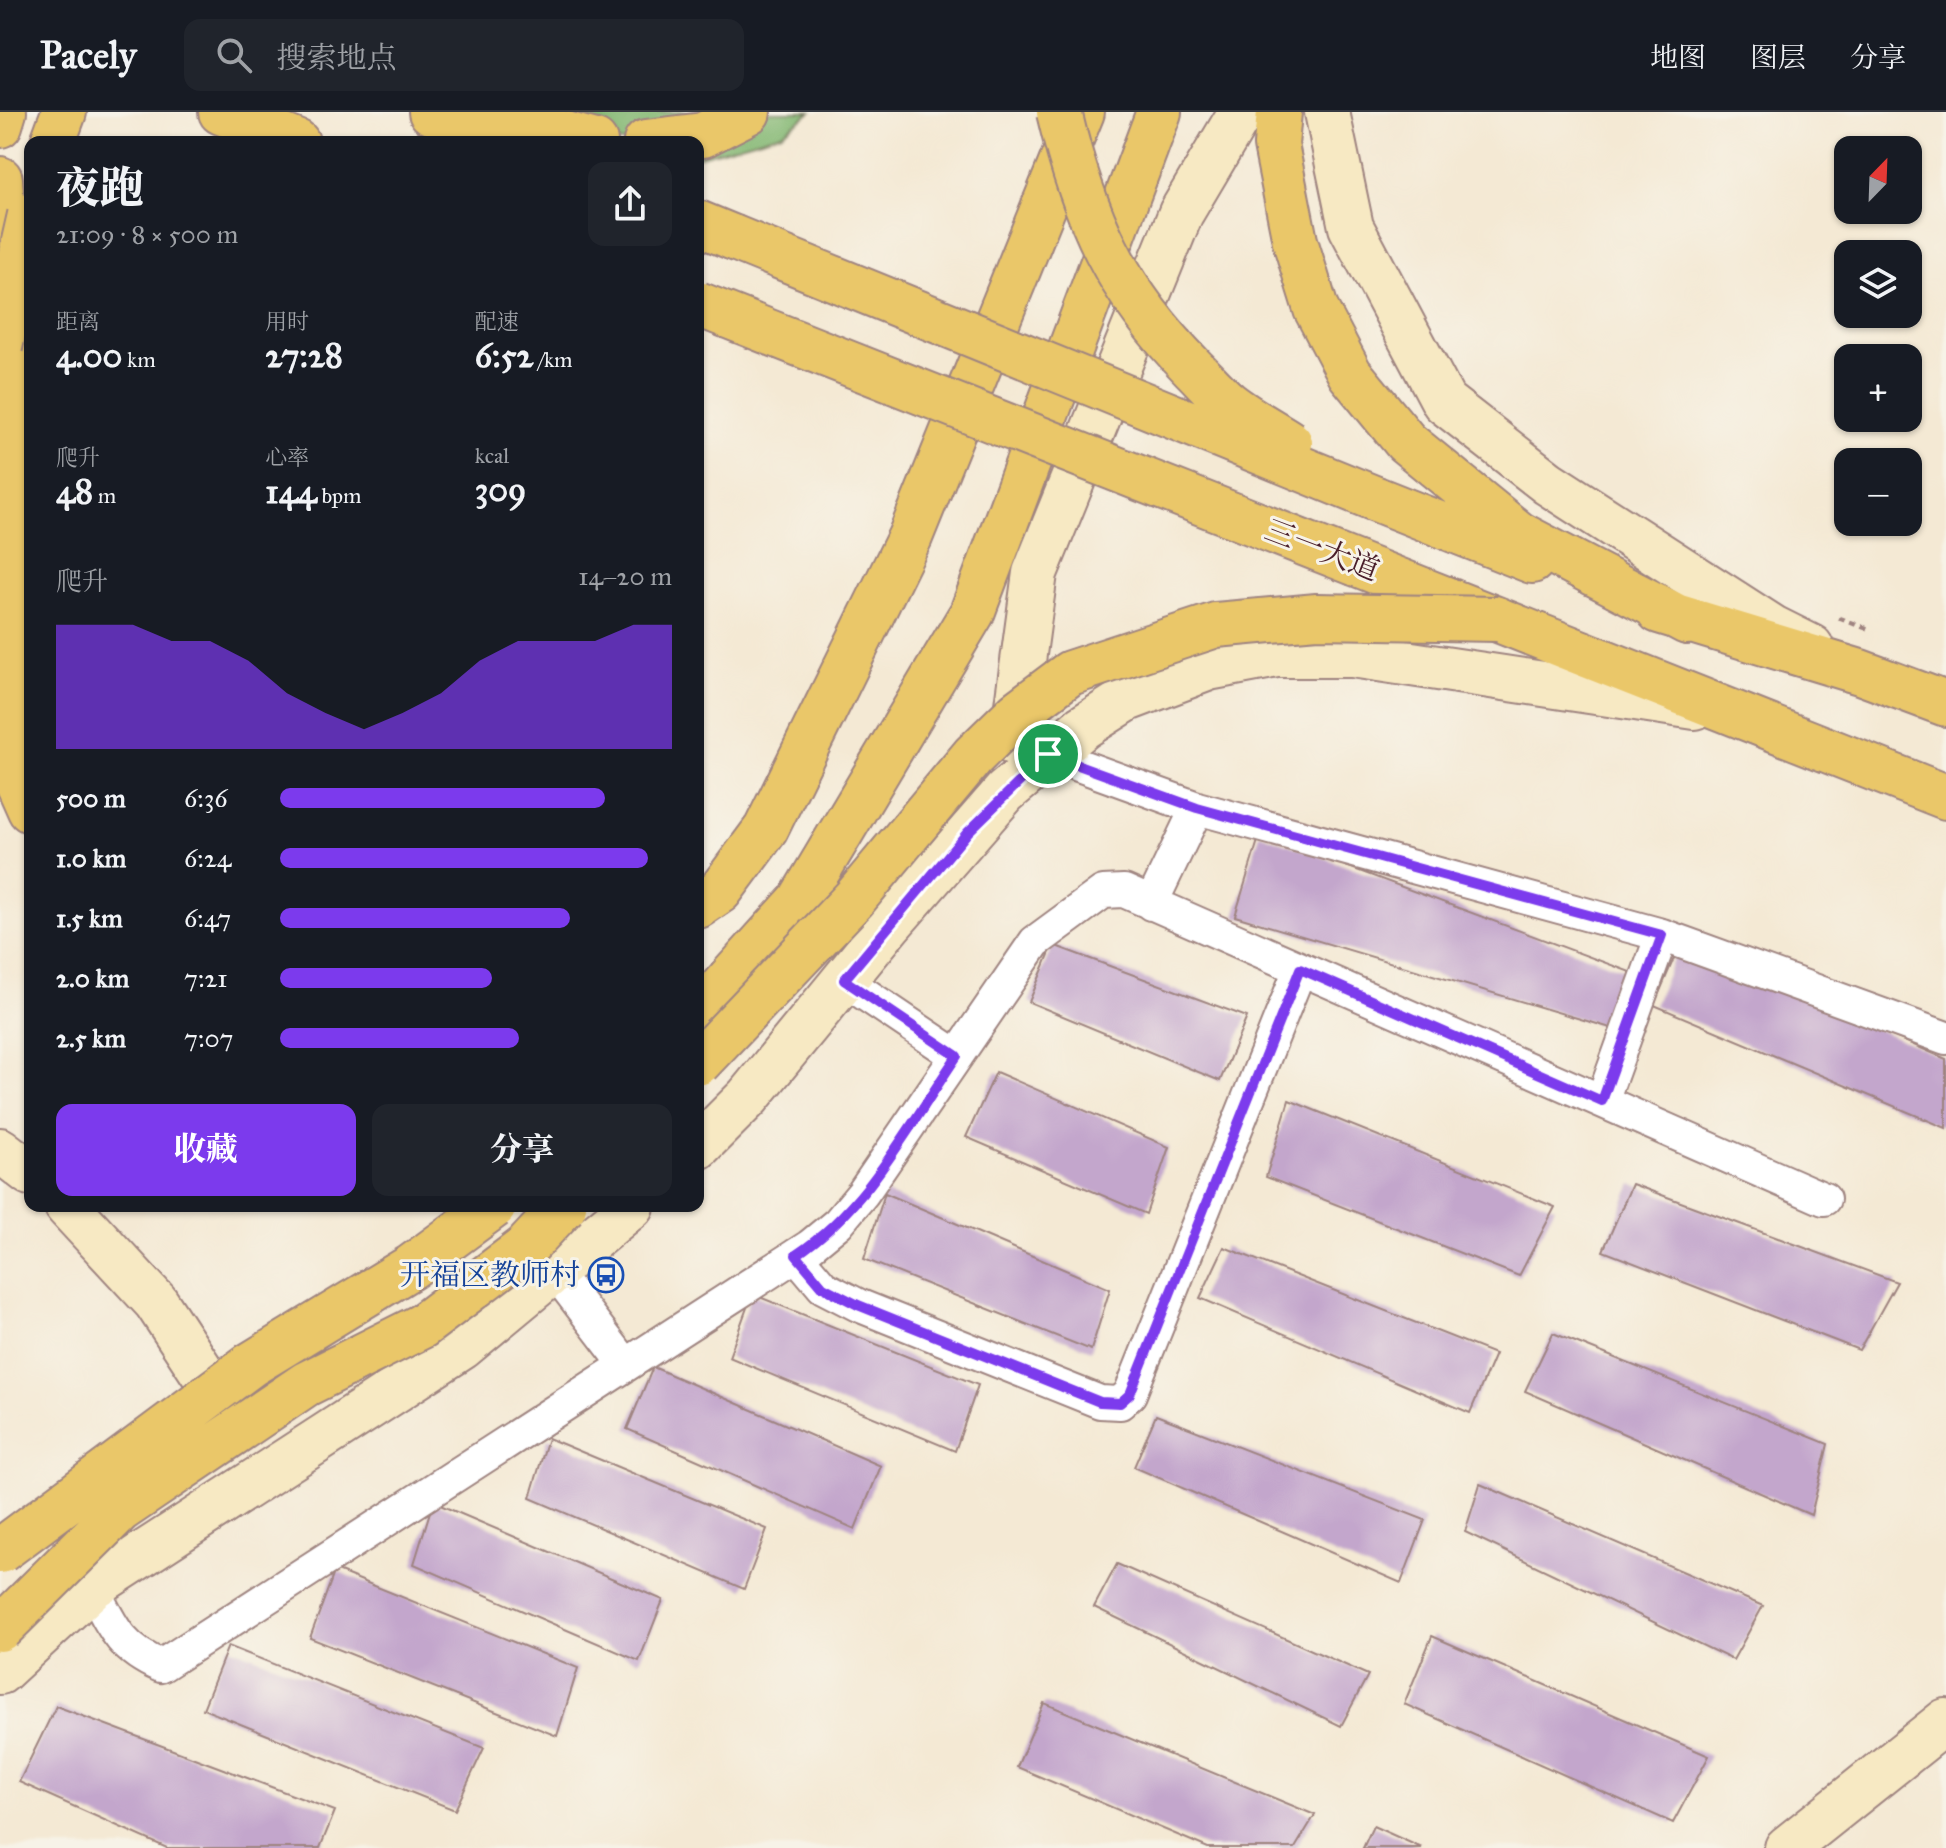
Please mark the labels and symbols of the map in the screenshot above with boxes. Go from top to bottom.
north arrow [1834,136,1922,224]
street label: 三一大道 [1260,512,1384,588]
pin [1014,720,1082,788]
bus stop icon: 开福区教师村 [587,1256,625,1294]
place label: 开福区教师村 [400,1257,580,1293]

